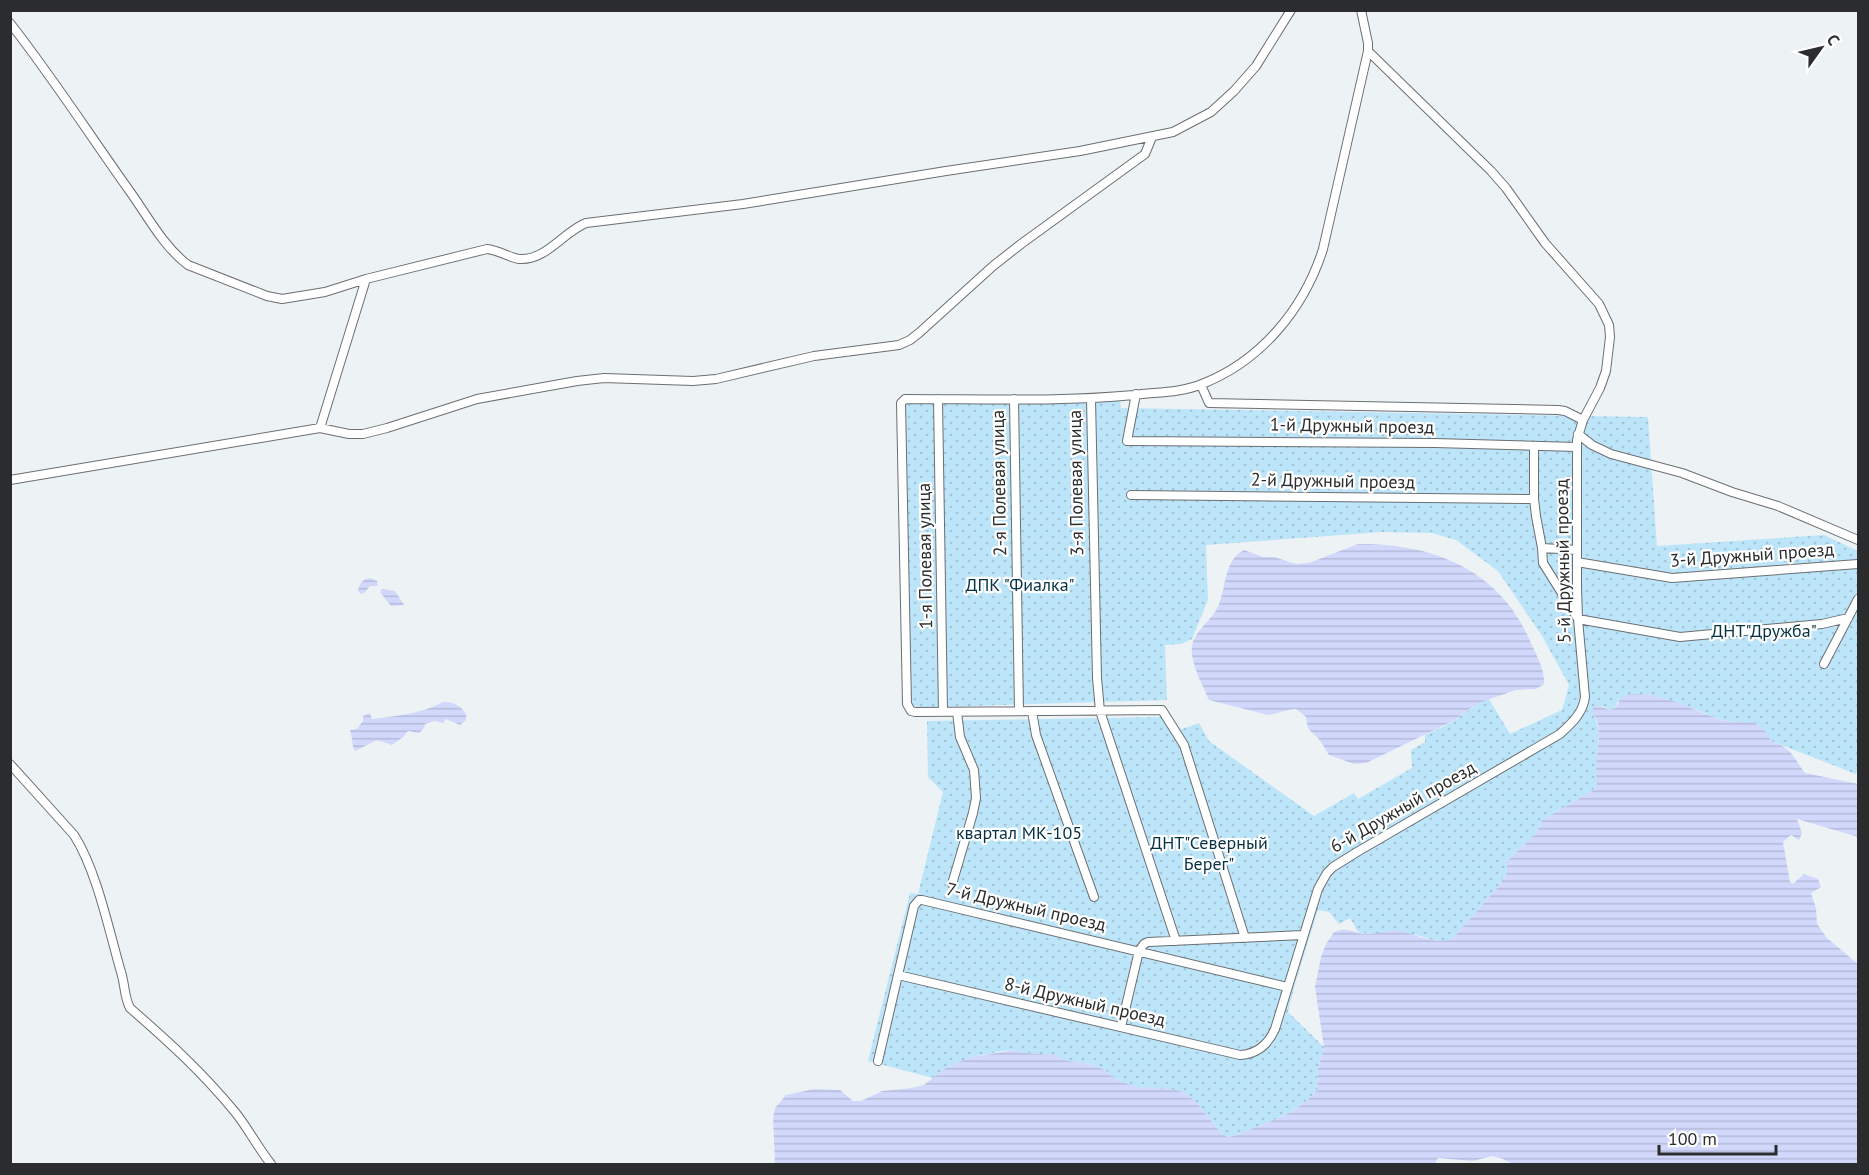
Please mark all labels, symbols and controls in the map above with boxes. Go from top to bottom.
north arrow [1791,18,1851,78]
text: С [1823,30,1844,49]
street label: 2-я Полевая улица [986,410,1011,556]
street label: 3-я Полевая улица [1063,410,1088,556]
street label: 1-й Дружный проезд [1270,413,1435,438]
street label: 2-й Дружный проезд [1251,468,1416,493]
street label: 5-й Дружный проезд [1550,478,1575,643]
street label: 1-я Полевая улица [912,483,937,629]
street label: 3-й Дружный проезд [1669,537,1835,572]
park label: ДПК "Фиалка" [965,573,1075,596]
park label: ДНТ"Дружба" [1711,619,1817,642]
street label: 6-й Дружный проезд [1326,755,1480,858]
park label: квартал МК-105 [956,821,1082,844]
park label: ДНТ"Северный Берег" [1150,831,1268,875]
street label: 7-й Дружный проезд [944,877,1108,936]
street label: 8-й Дружный проезд [1002,972,1168,1031]
scale bar [1659,1118,1776,1156]
text: 100 m [1668,1127,1717,1150]

